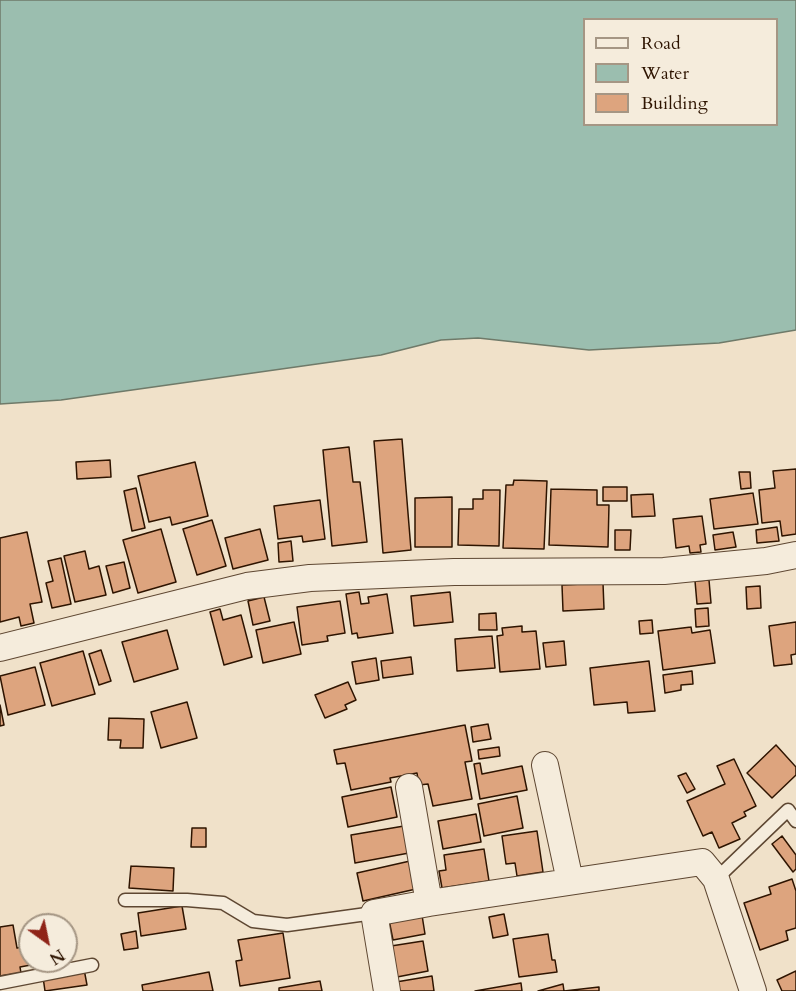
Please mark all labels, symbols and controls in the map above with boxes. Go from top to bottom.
legend [583,18,778,126]
text: Road [641,31,681,56]
text: Water [641,61,689,86]
text: Building [641,91,708,116]
north arrow [18,913,78,973]
text: N [45,943,69,969]

